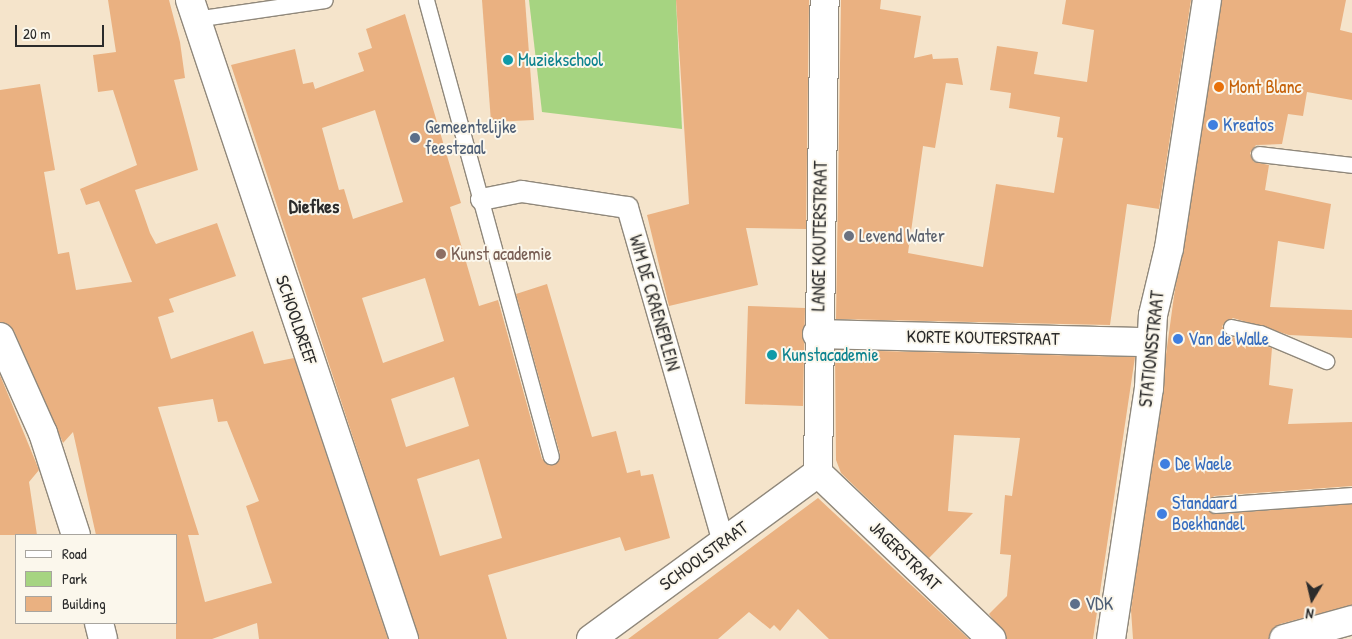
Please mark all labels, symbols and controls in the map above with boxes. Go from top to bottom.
scale bar [18,15,106,47]
text: 20 m [23,23,50,44]
place label: Muziekschool [518,49,603,71]
marker: Muziekschool [502,54,514,66]
place label: Mont Blanc [1229,76,1302,98]
marker: Mont Blanc [1213,81,1225,93]
place label: Kreatos [1223,114,1274,136]
place label: Gemeentelijke feestzaal [425,117,517,160]
marker: Kreatos [1207,119,1219,131]
marker: Gemeentelijke feestzaal [409,132,421,144]
street label: LANGE KOUTERSTRAAT [808,161,832,311]
district label: Diefkes [289,196,339,218]
place label: Levend Water [859,225,945,247]
marker: Levend Water [843,230,855,242]
street label: WIM DE CRAENEPLEIN [624,233,684,373]
place label: Kunst academie [451,243,552,265]
marker: Kunst academie [435,248,447,260]
street label: SCHOOLDREEF [271,273,321,367]
street label: STATIONSSTRAAT [1135,290,1169,408]
street label: KORTE KOUTERSTRAAT [906,326,1060,350]
place label: Van de Walle [1188,328,1269,350]
marker: Van de Walle [1172,333,1184,345]
place label: Kunstacademie [782,344,879,366]
marker: Kunstacademie [766,349,778,361]
place label: De Waele [1175,453,1232,475]
marker: De Waele [1159,458,1171,470]
place label: Standaard Boekhandel [1172,493,1245,536]
marker: Standaard Boekhandel [1156,508,1168,520]
street label: SCHOOLSTRAAT [656,517,752,595]
street label: JAGERSTRAAT [865,517,945,595]
legend [15,534,178,624]
text: Road [62,543,87,564]
text: Park [62,568,87,589]
north arrow [1287,574,1337,624]
text: Building [62,593,106,614]
place label: VDK [1085,593,1113,615]
marker: VDK [1069,598,1081,610]
text: N [1304,604,1315,624]

